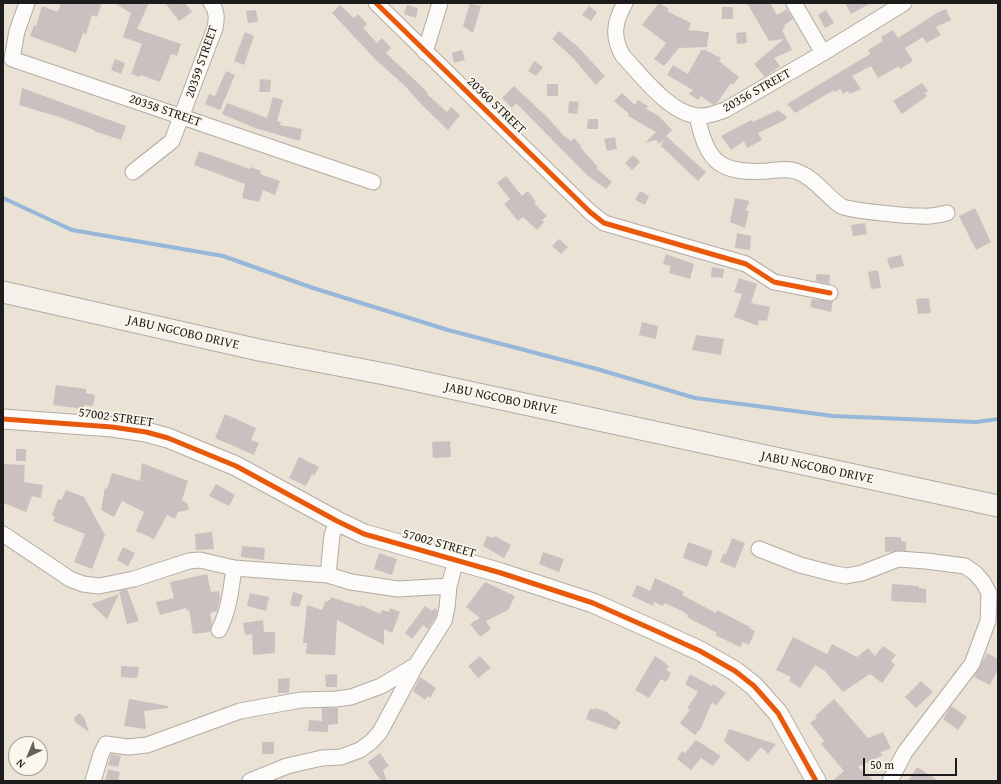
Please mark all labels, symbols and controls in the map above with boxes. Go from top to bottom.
street label: 20359 STREET [182,24,222,100]
street label: 20356 STREET [720,66,794,116]
street label: 20360 STREET [463,74,529,138]
street label: 20358 STREET [127,91,203,131]
street label: JABU NGCOBO DRIVE [125,313,241,353]
street label: JABU NGCOBO DRIVE [443,379,559,419]
street label: 57002 STREET [77,405,155,431]
street label: JABU NGCOBO DRIVE [759,448,875,488]
street label: 57002 STREET [400,526,478,562]
north arrow [8,736,48,776]
scale bar [865,750,959,776]
text: N [12,756,29,772]
text: 50 m [870,756,894,773]

